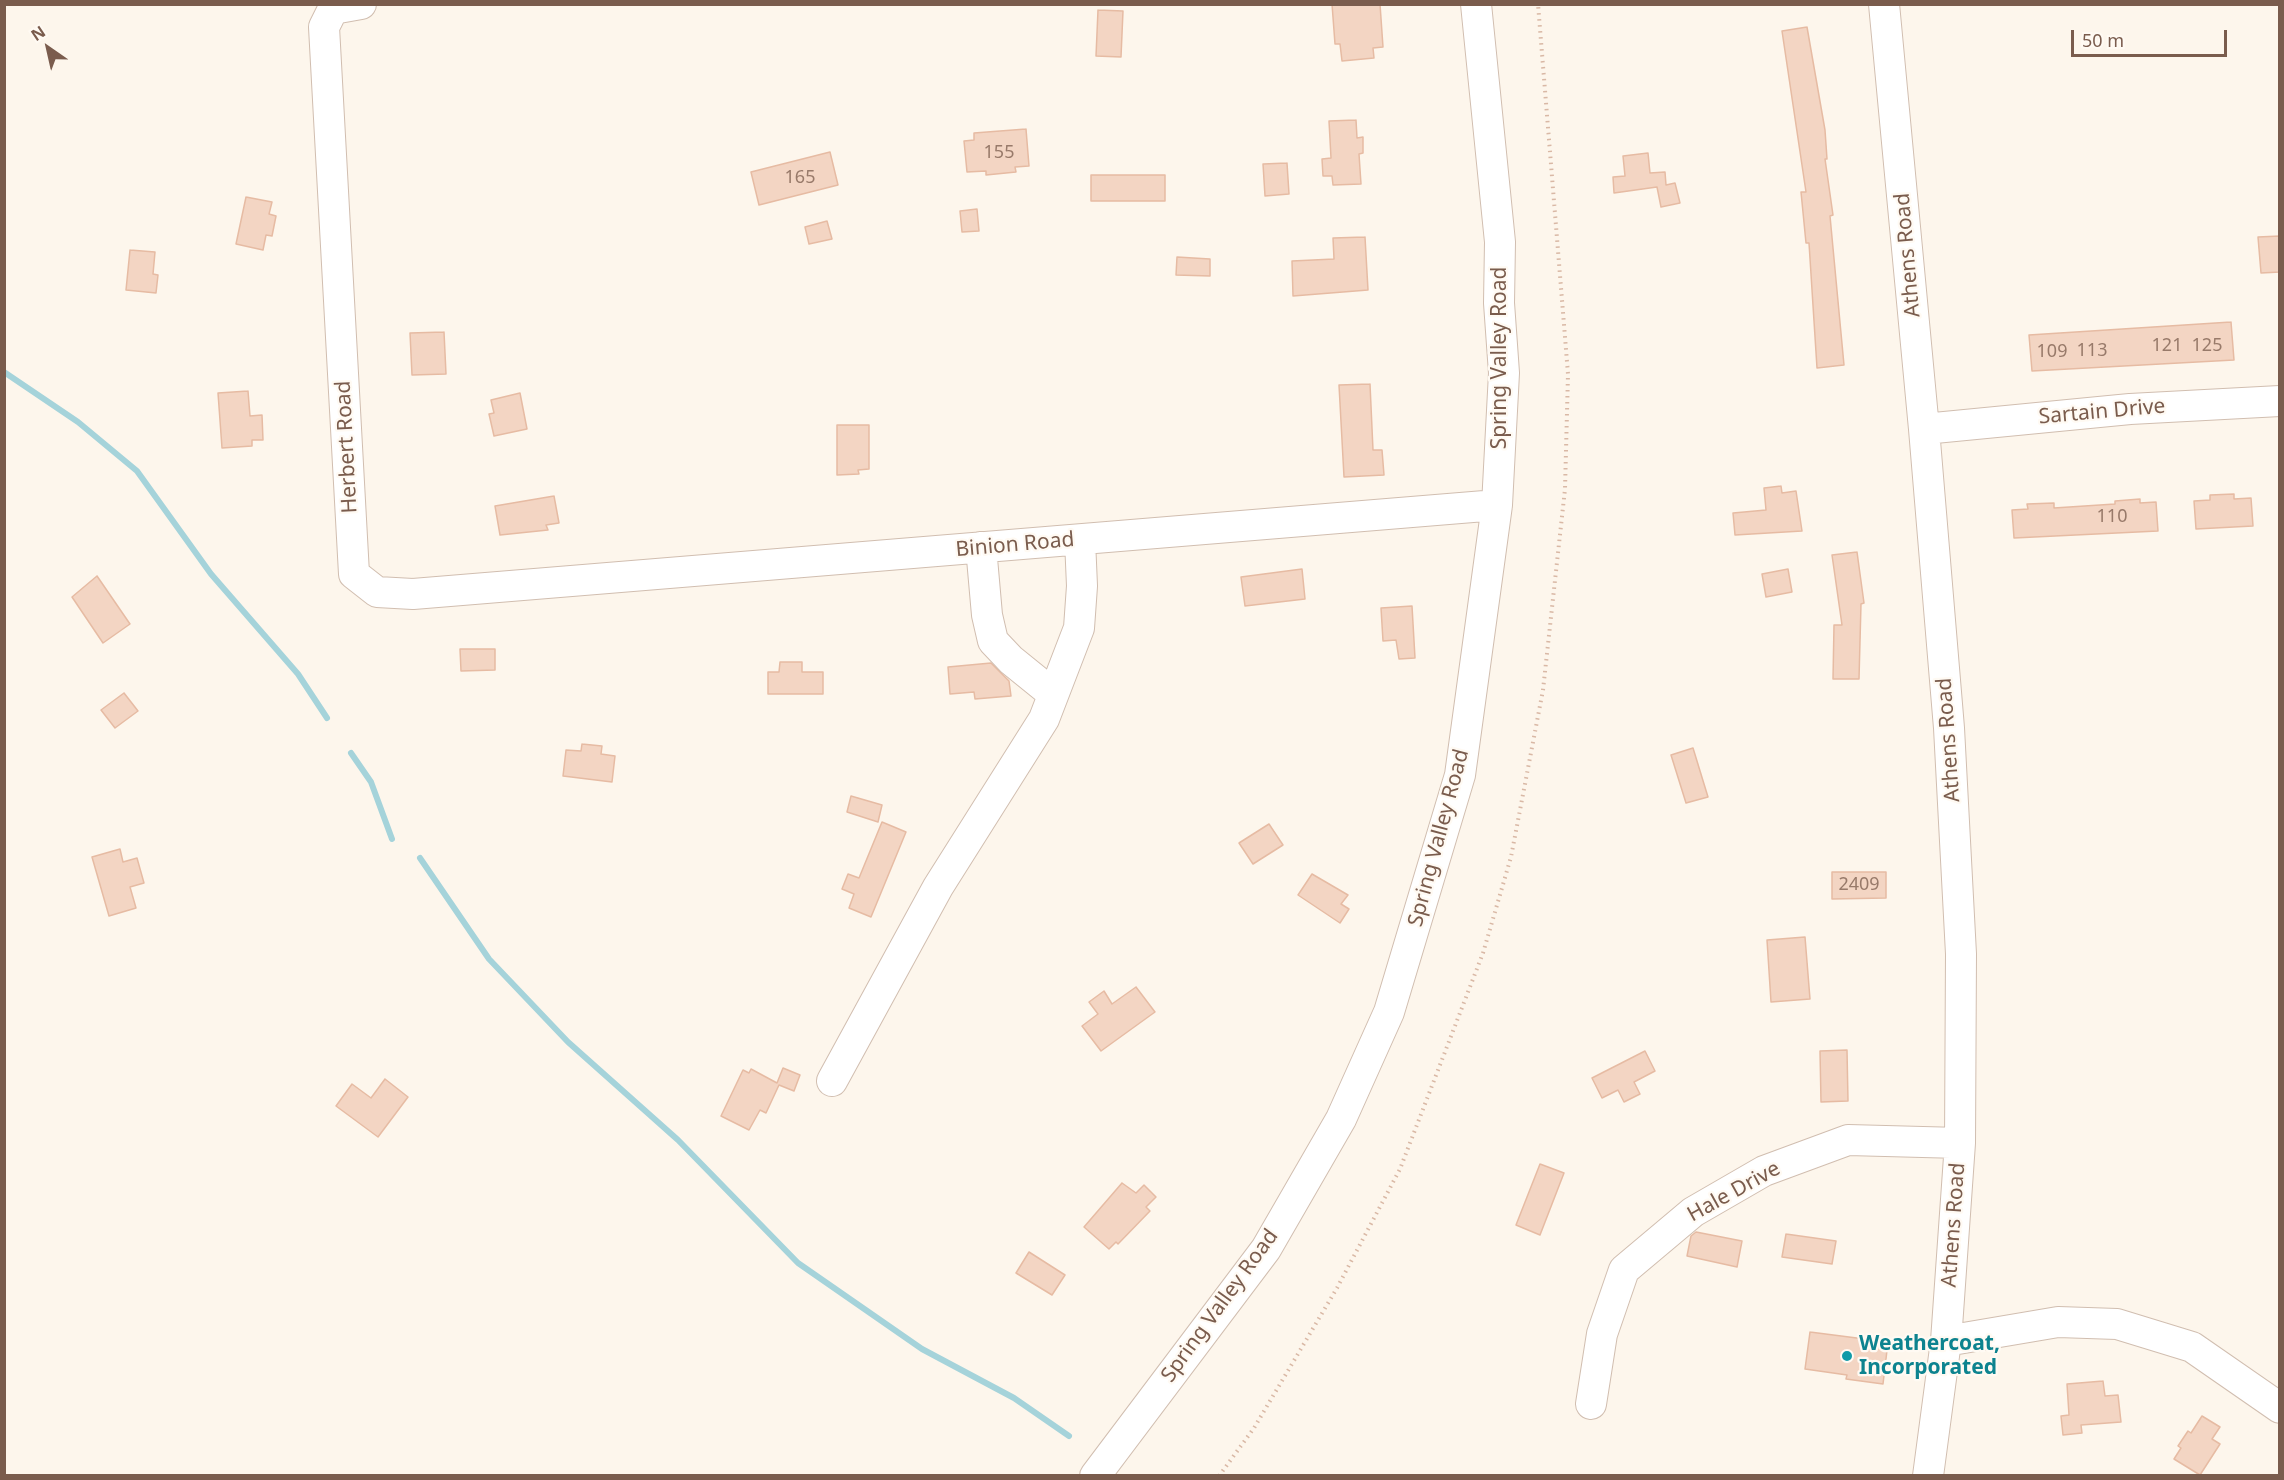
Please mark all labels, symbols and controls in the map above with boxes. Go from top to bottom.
north arrow [18,18,78,78]
scale bar [2074,18,2230,56]
text: N [26,20,49,46]
text: 50 m [2082,28,2124,52]
house number: 155 [984,142,1014,164]
house number: 165 [785,167,815,189]
street label: Athens Road [1890,192,1926,318]
street label: Spring Valley Road [1487,267,1513,449]
house number: 121 [2152,335,2182,357]
house number: 125 [2192,335,2222,357]
house number: 113 [2077,340,2107,362]
house number: 109 [2037,341,2067,363]
street label: Herbert Road [331,380,363,514]
street label: Sartain Drive [2038,394,2166,430]
house number: 110 [2097,506,2127,528]
street label: Binion Road [955,527,1075,563]
street label: Athens Road [1932,677,1966,803]
street label: Spring Valley Road [1403,746,1475,930]
house number: 2409 [1838,874,1880,896]
street label: Hale Drive [1683,1156,1785,1228]
street label: Athens Road [1937,1162,1971,1288]
street label: Spring Valley Road [1156,1225,1284,1387]
place label: Weathercoat, Incorporated [1859,1331,2000,1381]
marker: Weathercoat, Incorporated [1840,1349,1854,1363]

